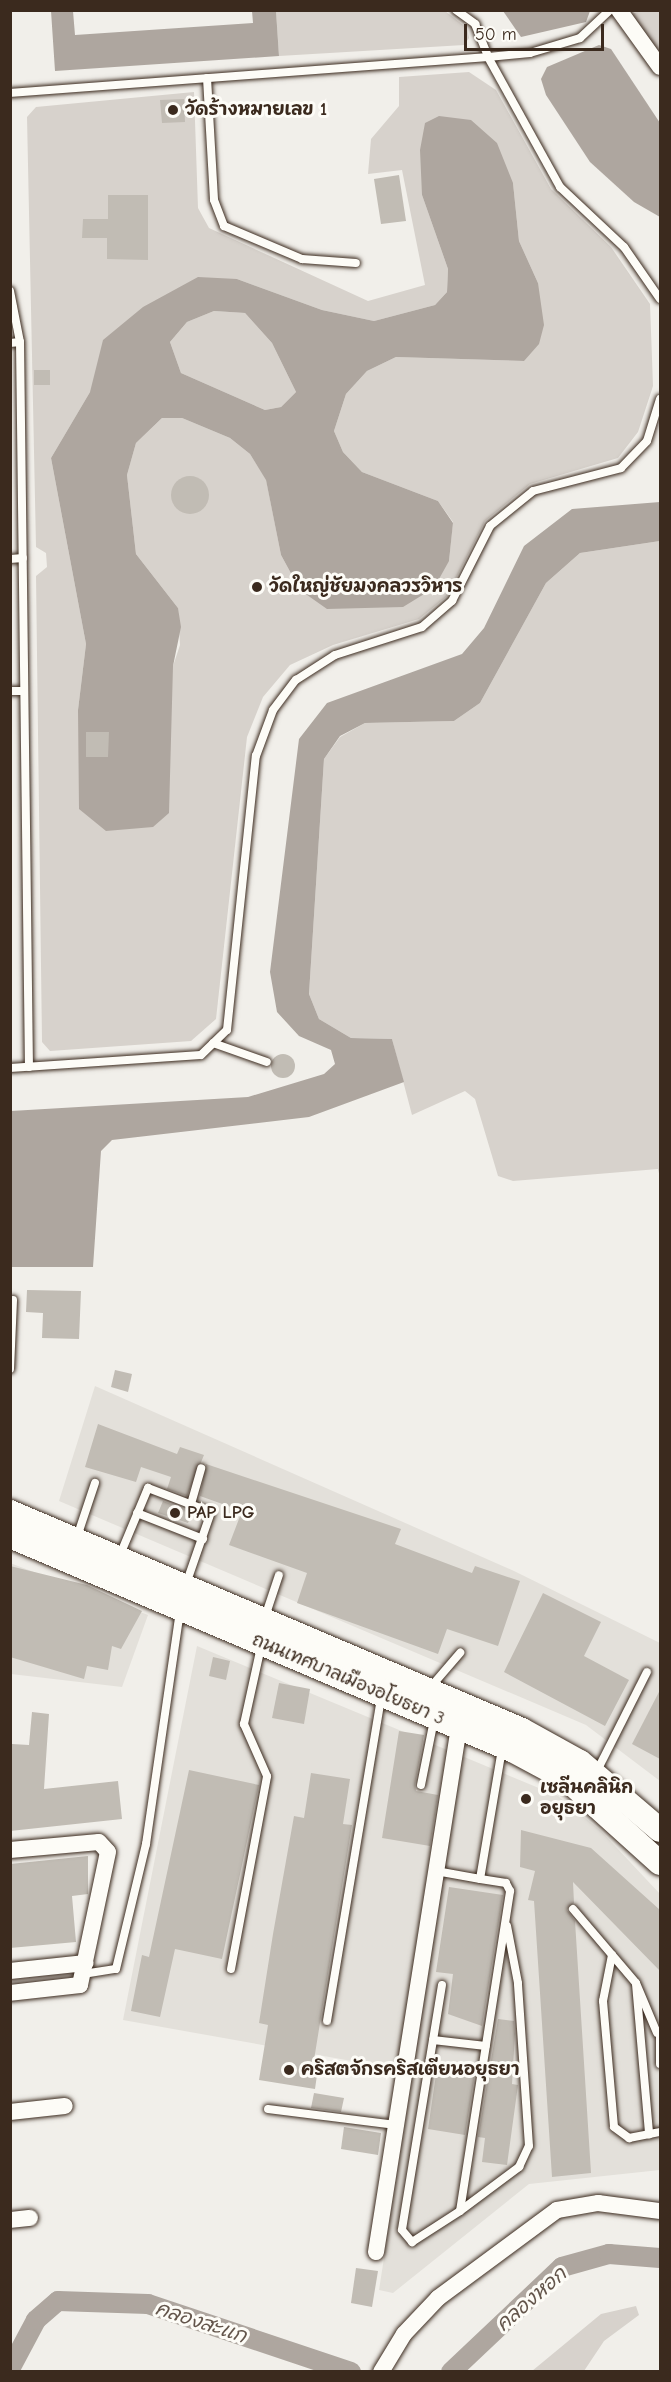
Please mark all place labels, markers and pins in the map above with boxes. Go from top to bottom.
place label: วัดร้างหมายเลข 1 [185,99,327,121]
marker: วัดร้างหมายเลข 1 [166,103,180,117]
place label: วัดใหญ่ชัยมงคลวรวิหาร [269,576,462,598]
marker: วัดใหญ่ชัยมงคลวรวิหาร [250,580,264,594]
place label: PAP LPG [187,1502,254,1524]
marker: PAP LPG [168,1506,182,1520]
place label: เซลีนคลินิก อยุธยา [540,1778,633,1820]
marker: เซลีนคลินิก อยุธยา [517,1790,535,1808]
place label: คริสตจักรคริสเตียนอยุธยา [301,2059,519,2081]
marker: คริสตจักรคริสเตียนอยุธยา [282,2063,296,2077]

